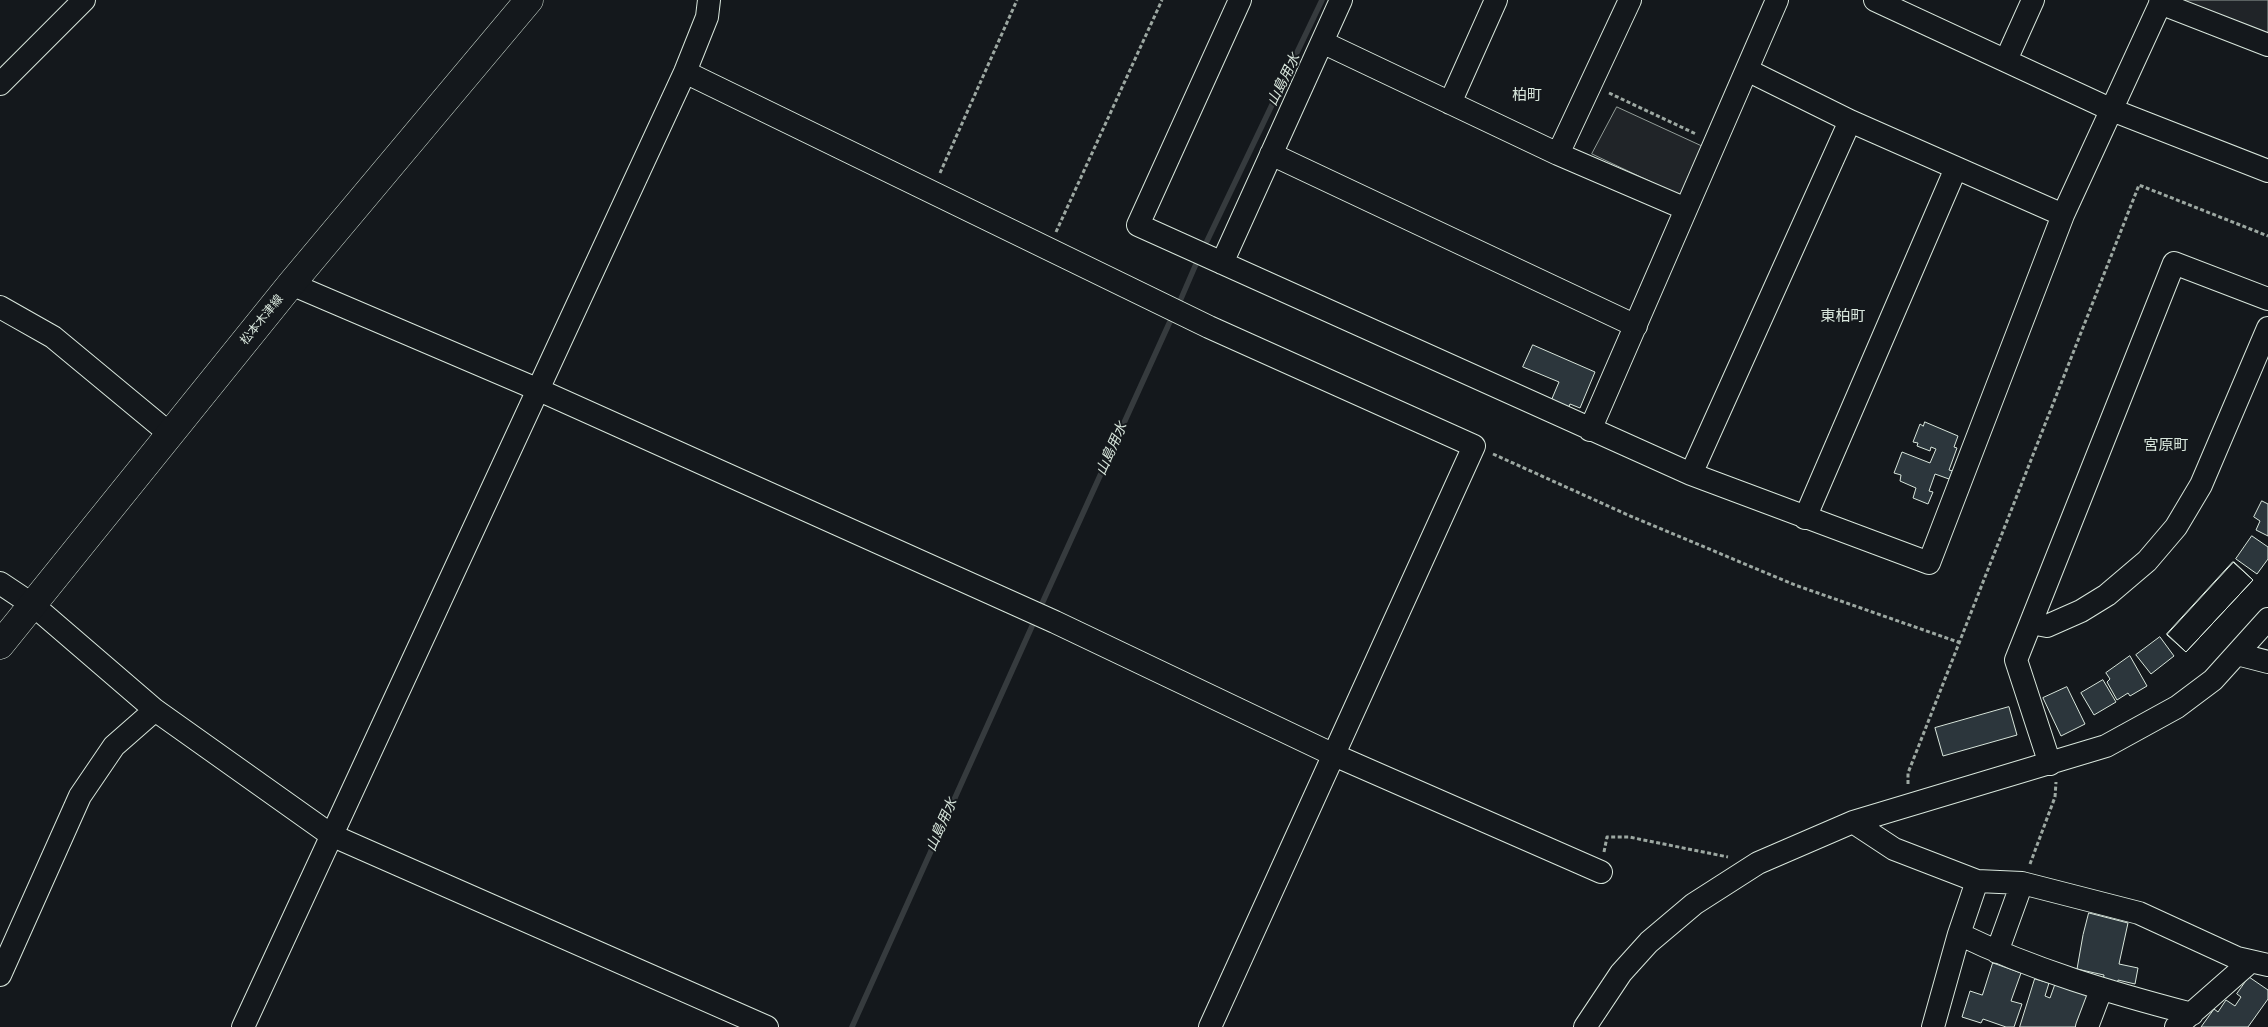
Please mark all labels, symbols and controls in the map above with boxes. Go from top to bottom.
water label: 山島用水 [1264,51,1304,109]
district label: 柏町 [1512,87,1542,105]
street label: 松本木津線 [238,292,286,348]
district label: 東柏町 [1821,308,1865,326]
water label: 山島用水 [1093,420,1131,478]
district label: 宮原町 [2144,437,2188,455]
water label: 山島用水 [923,796,961,854]

